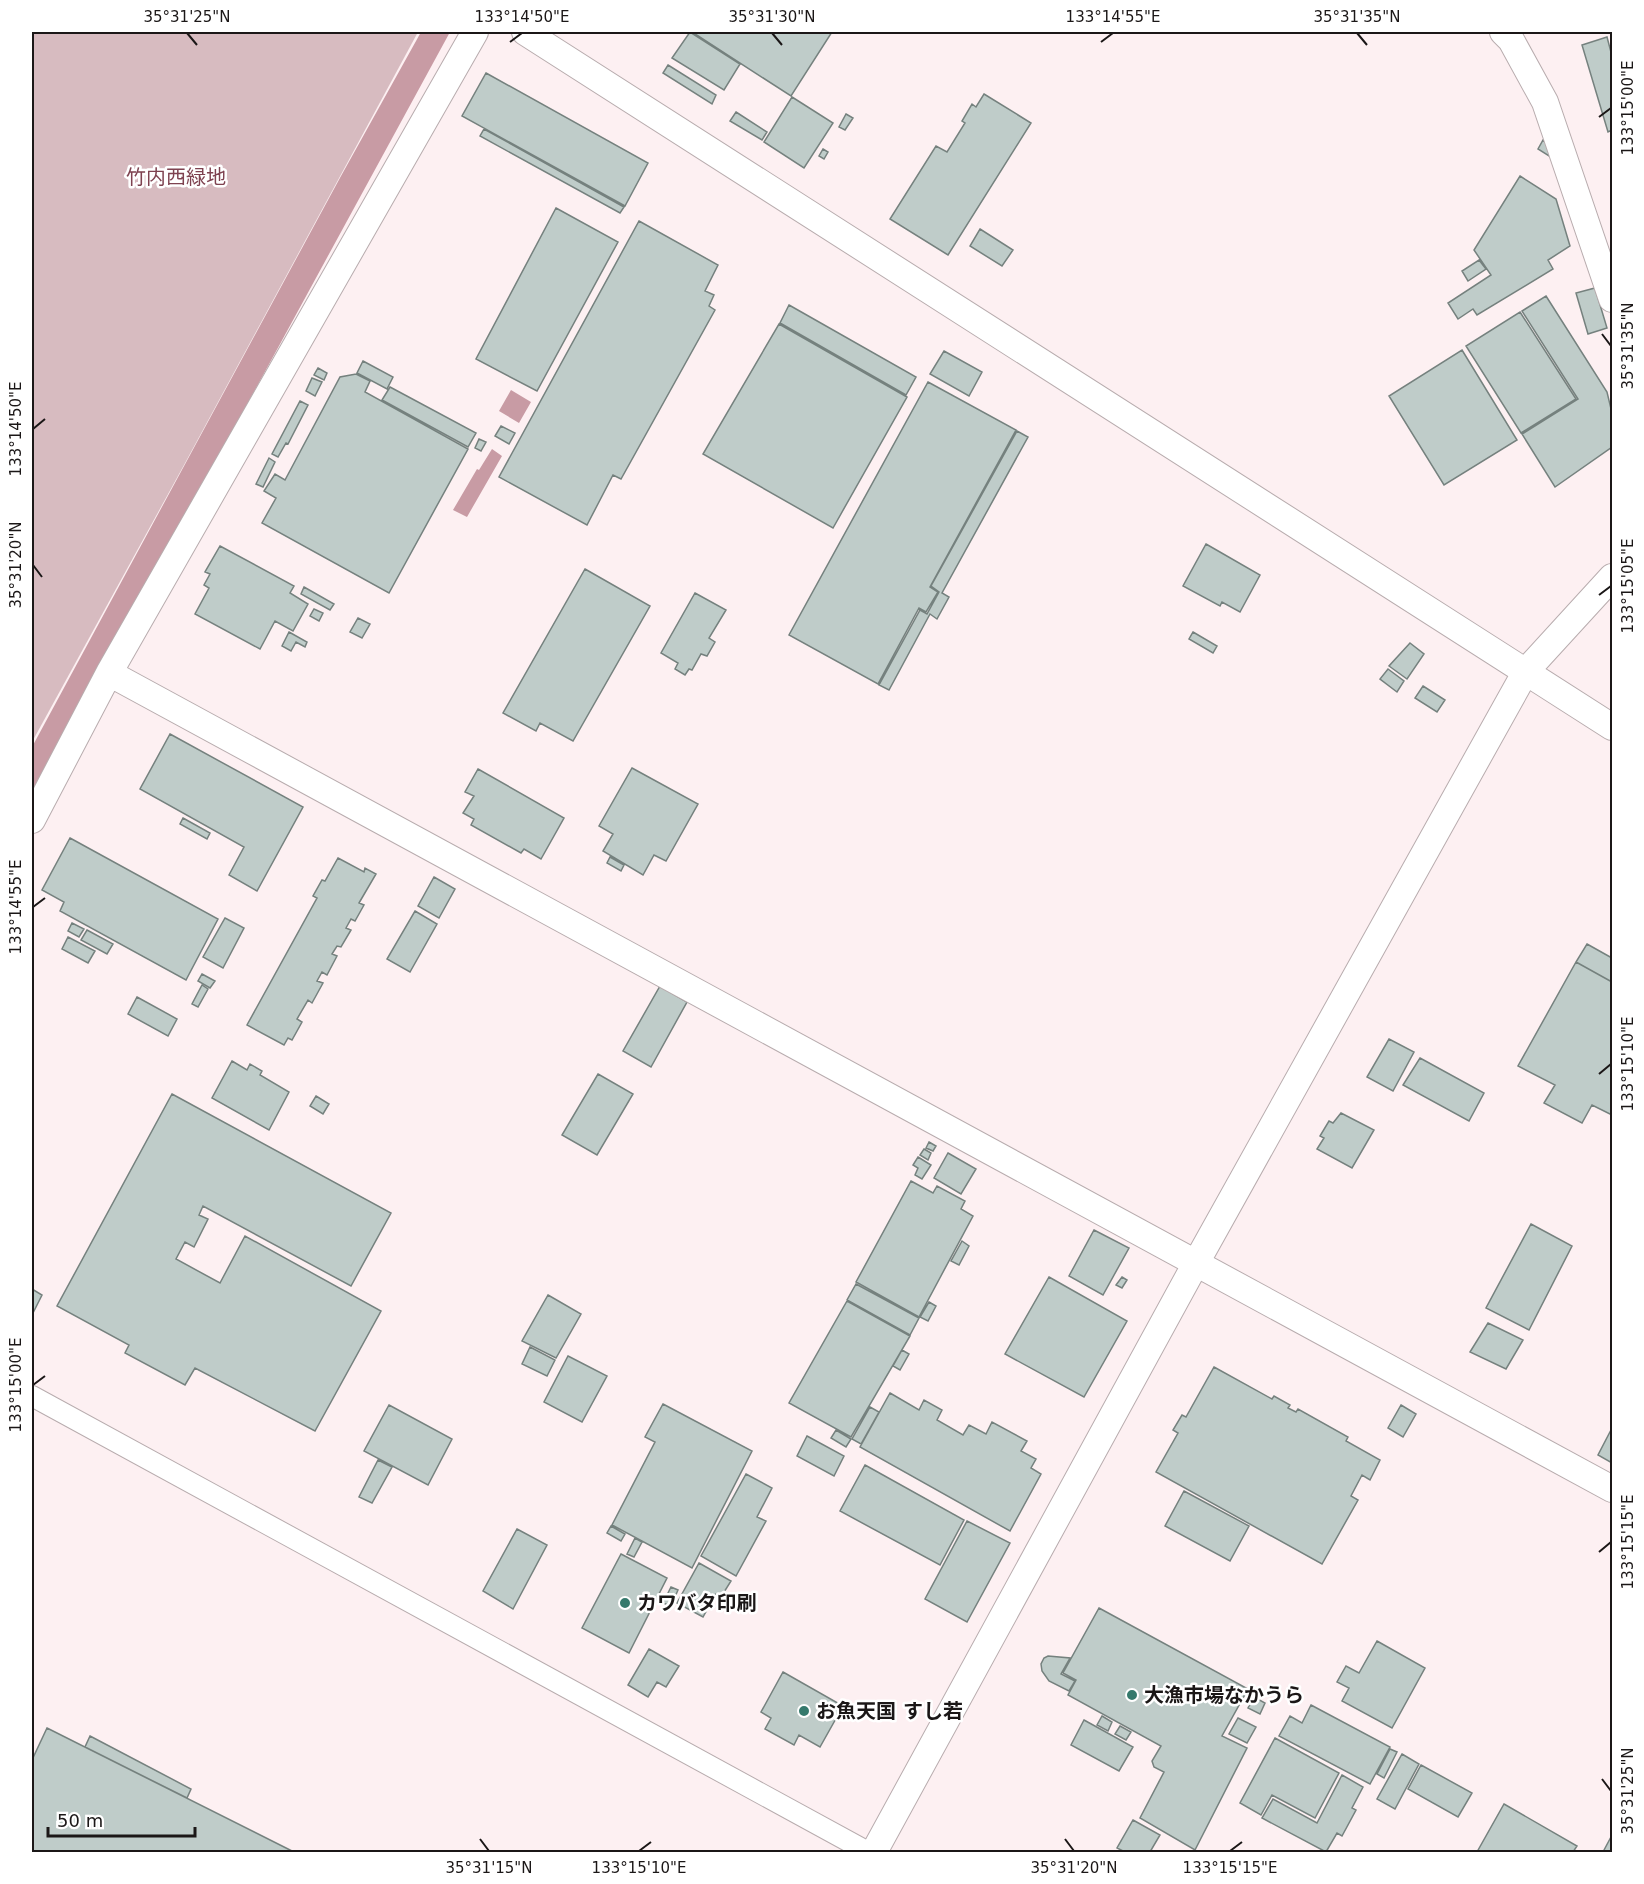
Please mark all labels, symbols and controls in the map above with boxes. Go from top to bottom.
text: 35°31'25"N [143,8,231,26]
text: 133°14'50"E [475,8,569,26]
text: 35°31'30"N [728,8,816,26]
text: 133°14'55"E [1066,8,1160,26]
text: 35°31'35"N [1313,8,1401,26]
text: 133°15'00"E [1619,61,1637,155]
park label: 竹内西緑地 [126,165,226,189]
text: 35°31'35"N [1619,302,1637,390]
text: 133°14'50"E [7,382,25,476]
text: 35°31'20"N [7,521,25,609]
text: 133°15'05"E [1619,539,1637,633]
text: 133°14'55"E [7,860,25,954]
text: 133°15'10"E [1619,1017,1637,1111]
text: 133°15'00"E [7,1338,25,1432]
text: 133°15'15"E [1619,1495,1637,1589]
place label: カワバタ印刷 [637,1591,757,1615]
marker: カワバタ印刷 [618,1596,632,1610]
place label: 大漁市場なかうら [1144,1683,1304,1707]
marker: 大漁市場なかうら [1125,1688,1139,1702]
place label: お魚天国 すし若 [816,1699,963,1723]
marker: お魚天国 すし若 [797,1704,811,1718]
text: 35°31'25"N [1619,1747,1637,1835]
scale bar [48,1800,195,1838]
text: 50 m [57,1810,103,1831]
text: 35°31'15"N [445,1859,533,1877]
text: 133°15'10"E [592,1859,686,1877]
text: 35°31'20"N [1030,1859,1118,1877]
text: 133°15'15"E [1183,1859,1277,1877]

